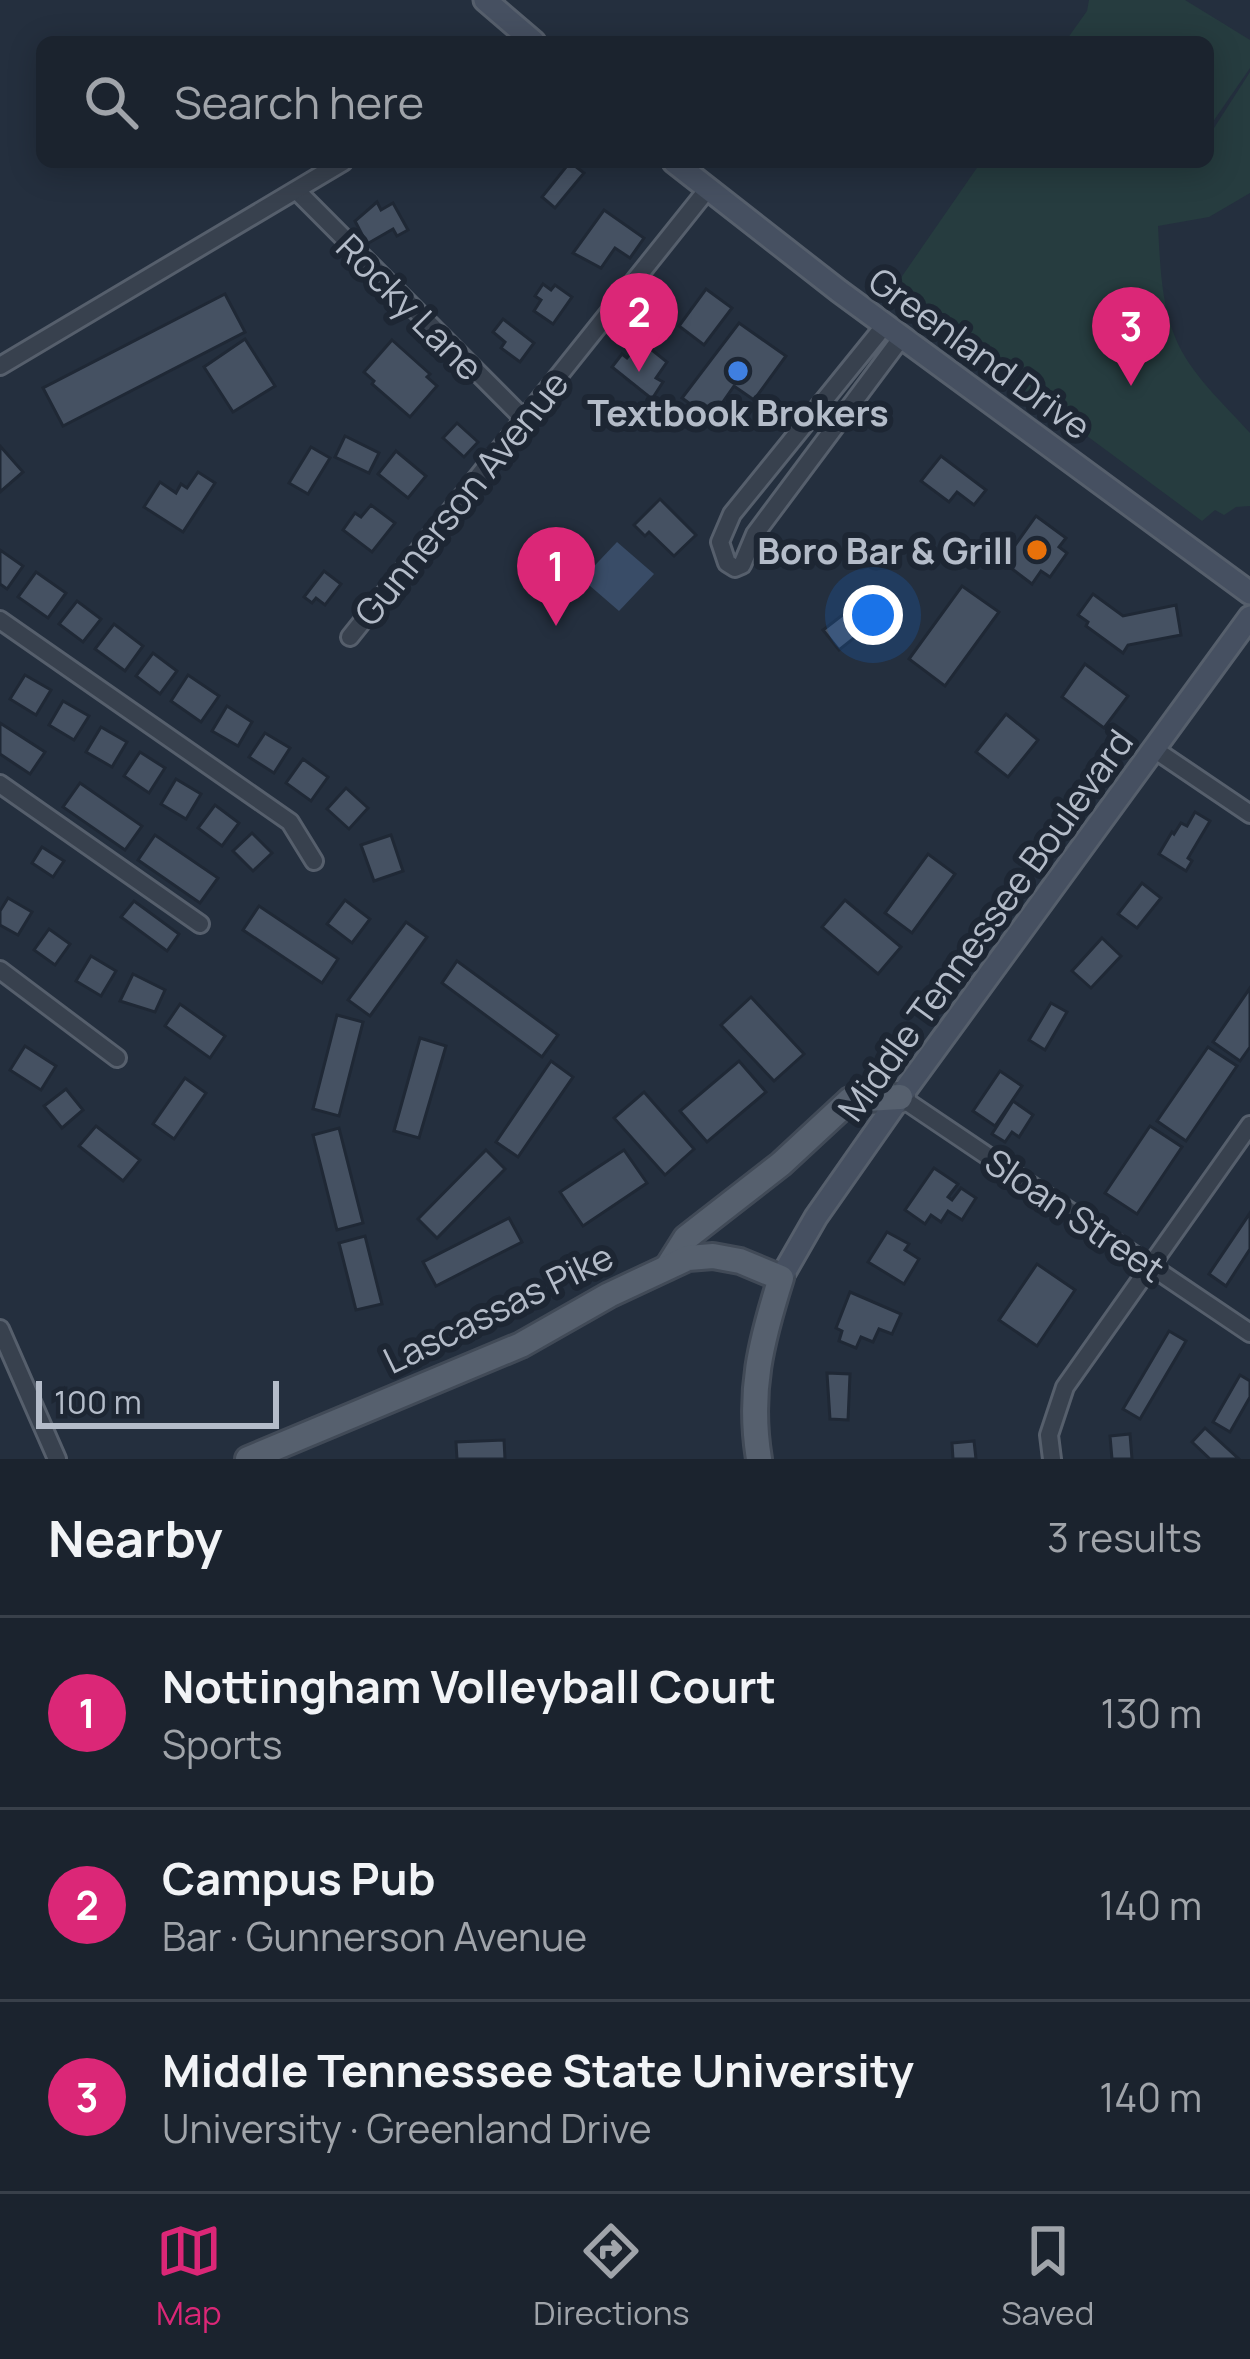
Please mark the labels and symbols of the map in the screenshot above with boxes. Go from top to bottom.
street label: Rocky Lane [326,223,494,391]
street label: Greenland Drive [859,256,1101,450]
pin: 2 [600,273,678,372]
pin: 3 [1092,287,1170,386]
marker: Textbook Brokers [725,358,751,384]
street label: Gunnerson Avenue [343,360,579,636]
place label: Textbook Brokers [587,388,889,437]
place label: Boro Bar & Grill [757,526,1013,575]
pin: 1 [517,527,595,626]
marker: Boro Bar & Grill [1024,537,1050,563]
your location [843,585,903,645]
street label: Middle Tennessee Boulevard [826,719,1144,1131]
street label: Sloan Street [976,1137,1174,1293]
street label: Lascassas Pike [375,1231,621,1385]
scale bar [36,1375,279,1428]

